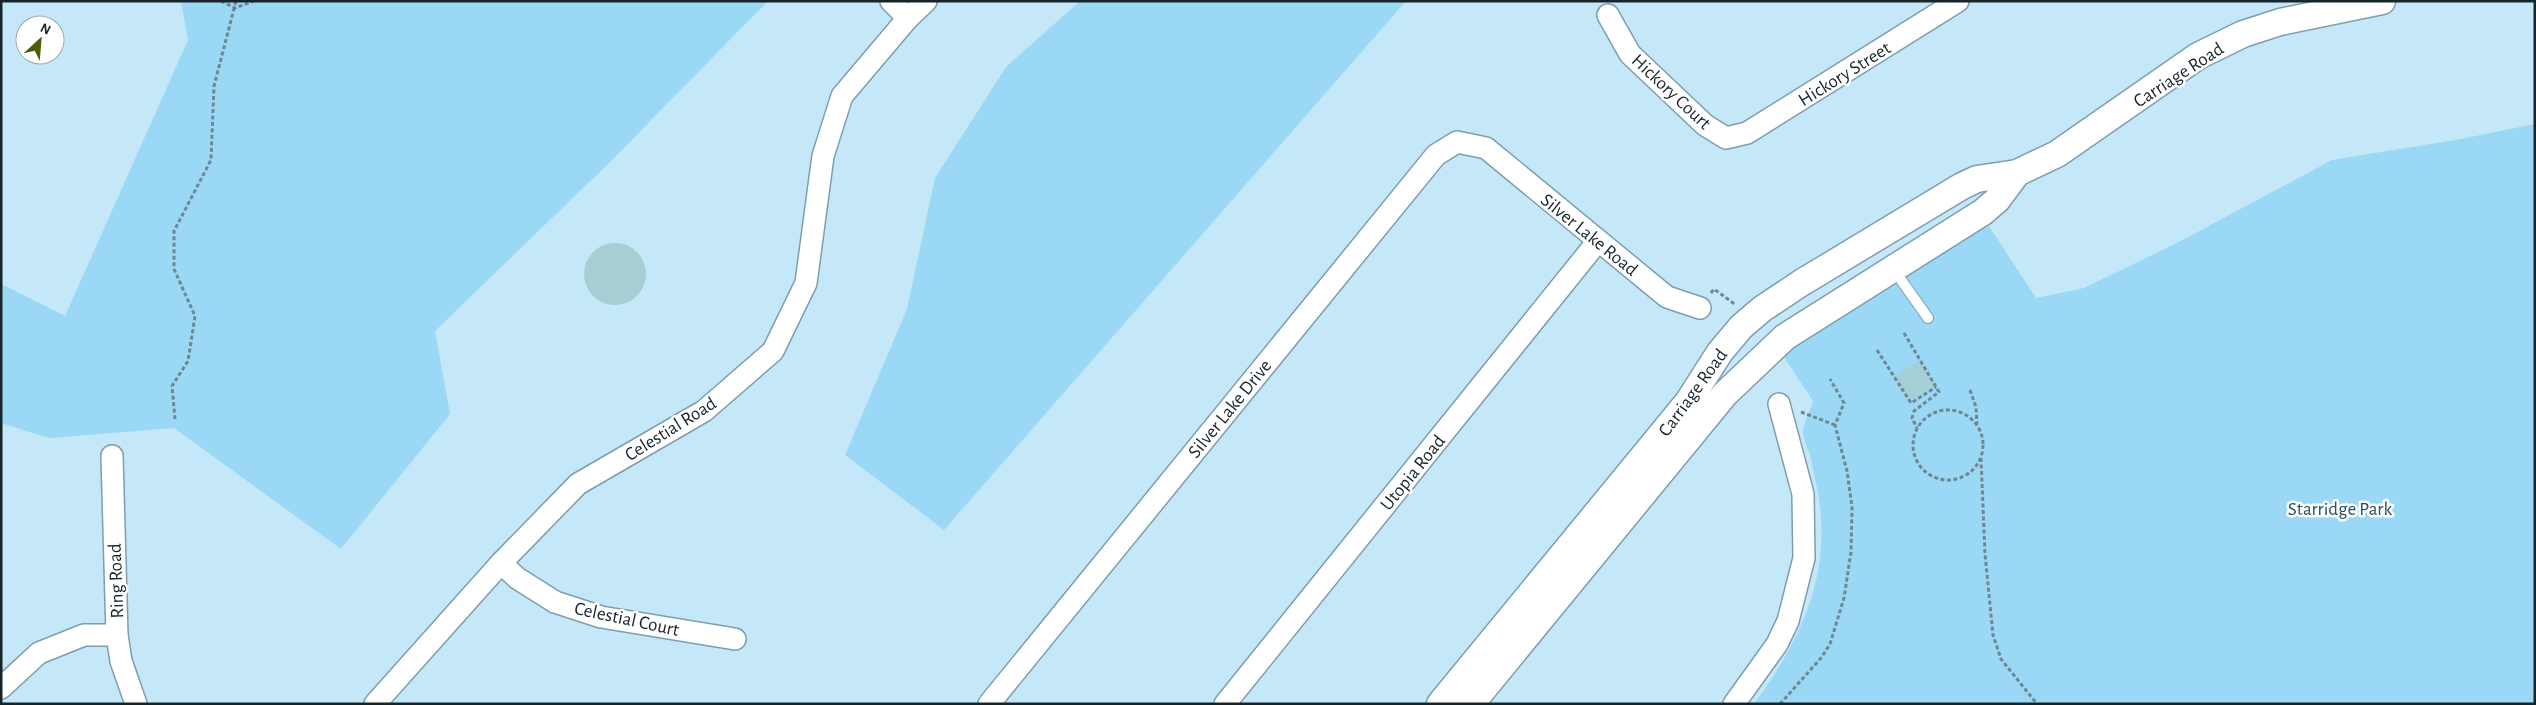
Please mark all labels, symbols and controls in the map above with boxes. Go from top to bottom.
north arrow [15,15,65,65]
text: N [38,21,53,38]
street label: Hickory Street [1795,38,1894,110]
street label: Carriage Road [2130,39,2227,111]
street label: Hickory Court [1628,51,1714,133]
street label: Silver Lake Road [1537,190,1641,280]
street label: Carriage Road [1655,345,1731,440]
street label: Silver Lake Drive [1185,356,1275,462]
street label: Celestial Road [622,394,720,465]
street label: Utopia Road [1377,431,1449,514]
park label: Starridge Park [2288,500,2392,519]
street label: Ring Road [106,543,127,619]
street label: Celestial Court [573,599,681,640]

